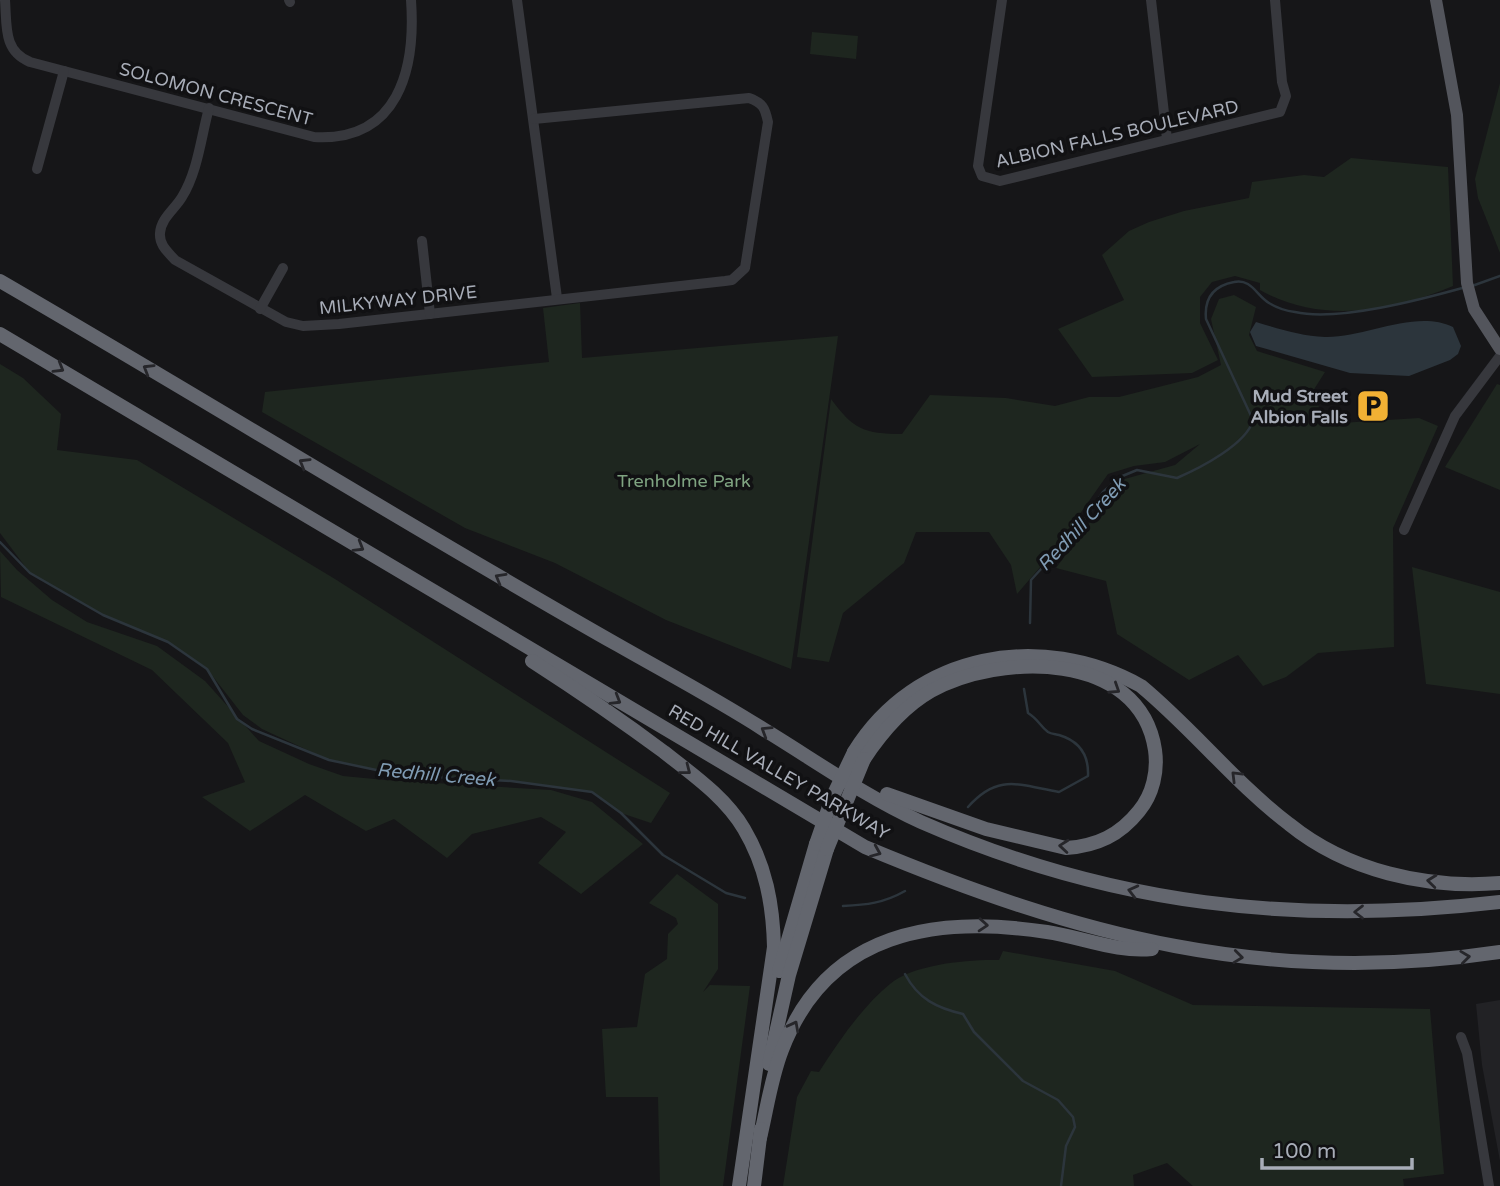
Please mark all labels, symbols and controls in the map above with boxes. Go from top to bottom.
street label: SOLOMON CRESCENT [117,58,315,130]
street label: ALBION FALLS BOULEVARD [993,95,1241,173]
street label: MILKYWAY DRIVE [318,281,478,319]
one-way arrow [51,360,64,373]
one-way arrow [142,364,155,377]
place label: Mud Street Albion Falls [1250,385,1348,428]
parking icon: Mud Street Albion Falls [1354,387,1392,425]
one-way arrow [299,458,312,471]
park label: Trenholme Park [617,470,751,492]
water label: Redhill Creek [1033,472,1131,576]
one-way arrow [352,539,365,552]
one-way arrow [495,573,507,586]
one-way arrow [1107,681,1120,693]
one-way arrow [608,692,621,705]
street label: RED HILL VALLEY PARKWAY [664,700,894,845]
one-way arrow [761,726,774,739]
water label: Redhill Creek [376,759,498,791]
one-way arrow [679,761,691,774]
one-way arrow [1231,772,1244,785]
one-way arrow [1059,839,1070,854]
one-way arrow [869,843,881,857]
one-way arrow [1426,874,1438,889]
one-way arrow [1127,885,1139,900]
one-way arrow [1353,904,1363,920]
one-way arrow [978,918,989,933]
one-way arrow [1232,950,1244,965]
one-way arrow [1459,950,1471,965]
one-way arrow [785,1021,799,1033]
scale bar [1262,1126,1412,1170]
text: 100 m [1272,1139,1336,1164]

